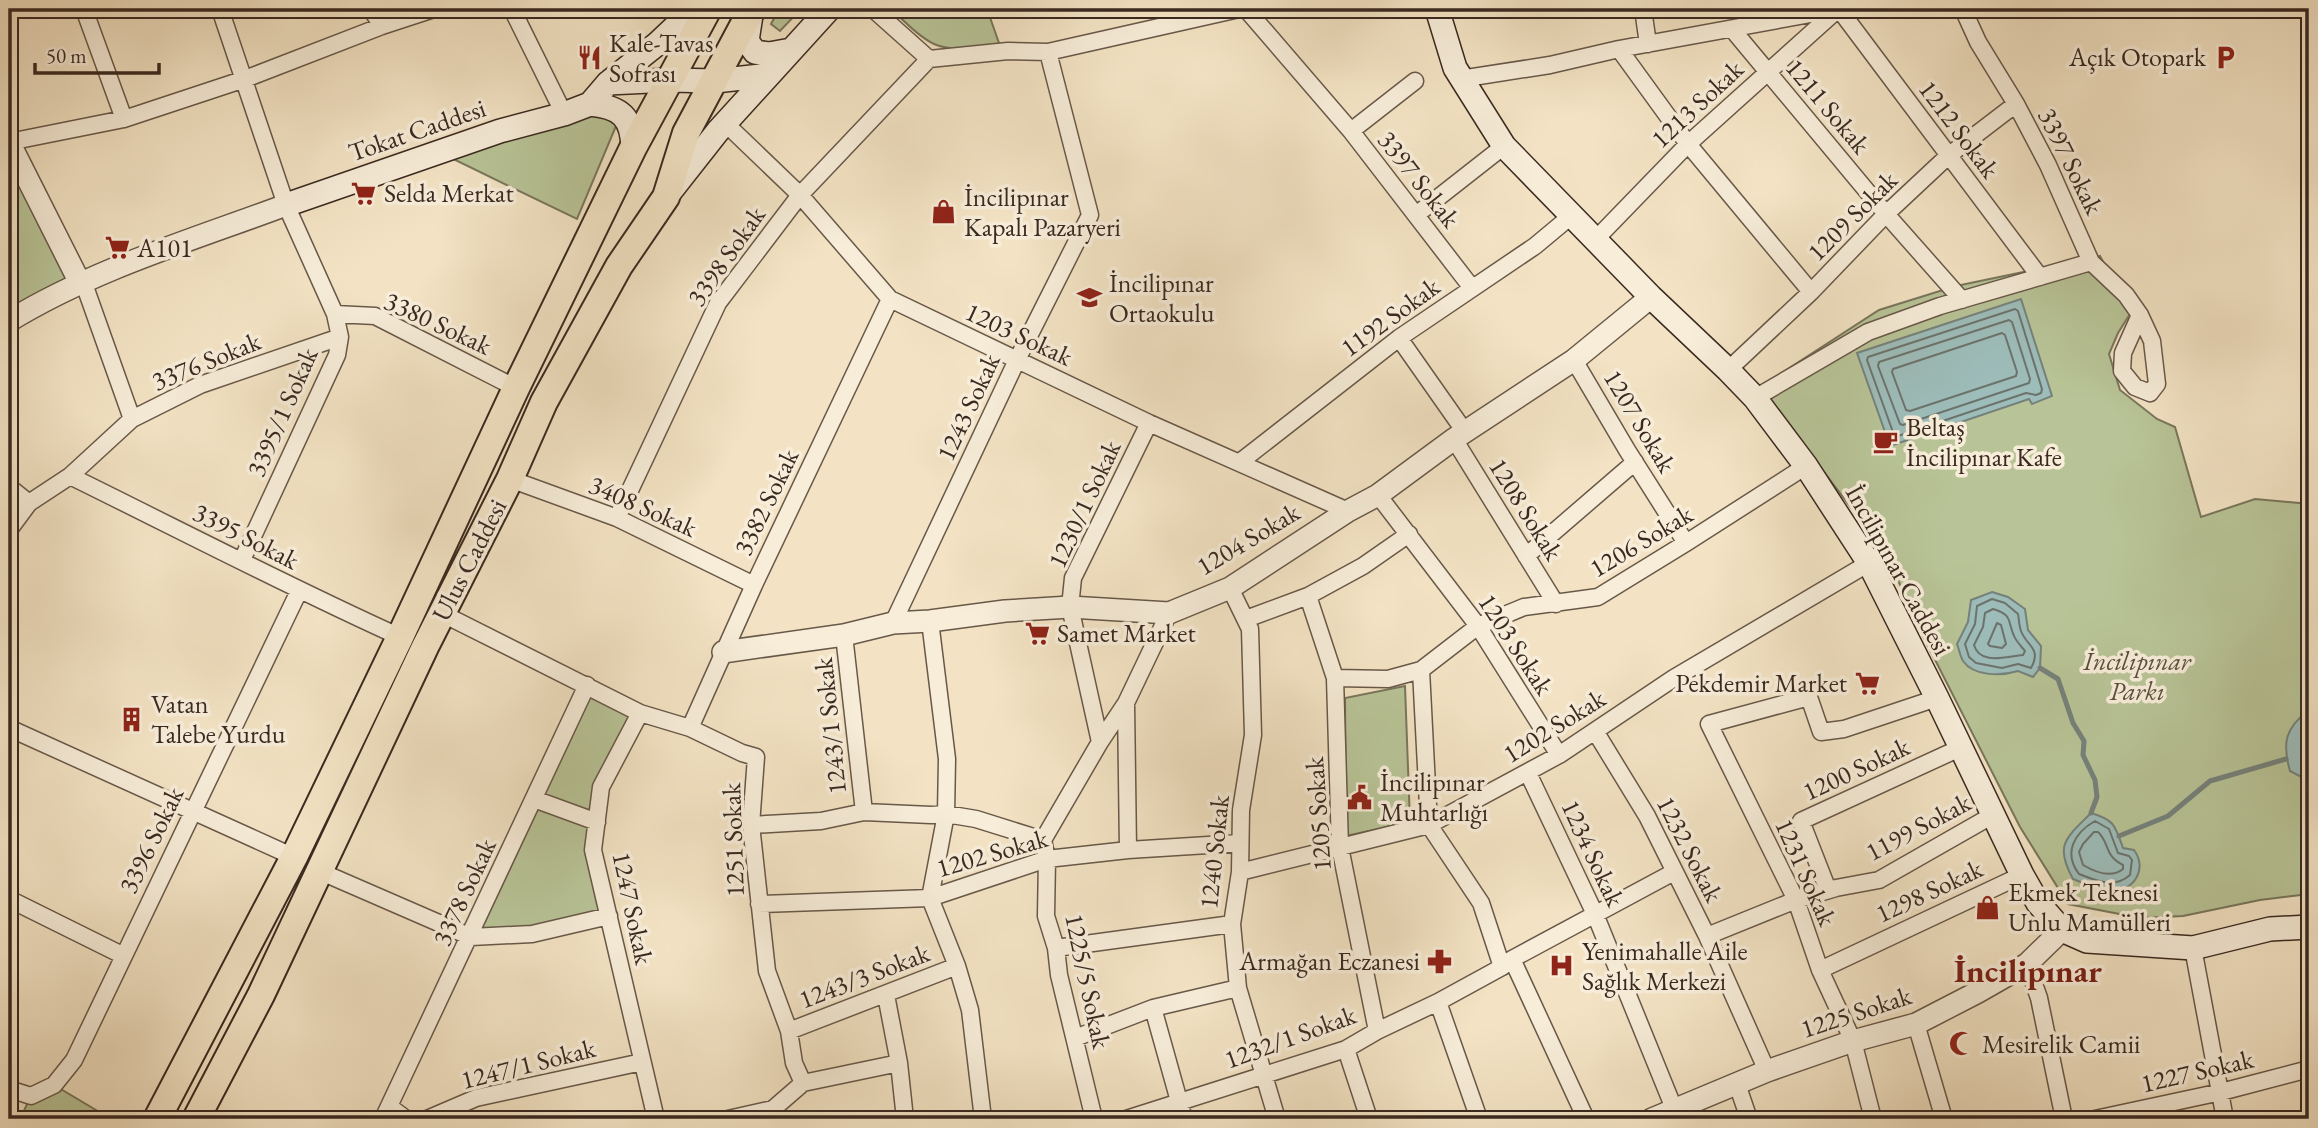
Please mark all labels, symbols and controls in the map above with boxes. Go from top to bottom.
place label: Kale-Tavas Sofrası [609,26,713,90]
scale bar [35,32,159,76]
place label: Açık Otopark [2068,40,2207,74]
text: 50 m [46,42,87,69]
parking icon: Açık Otopark [2212,43,2240,71]
restaurant icon: Kale-Tavas Sofrası [575,44,603,72]
street label: 1211 Sokak [1778,51,1878,161]
street label: 1213 Sokak [1644,52,1751,155]
street label: 1212 Sokak [1911,73,2008,186]
street label: Tokat Caddesi [344,91,490,169]
street label: 3397 Sokak [2031,102,2112,221]
street label: 3397 Sokak [1370,123,1468,235]
street label: 1209 Sokak [1800,163,1905,268]
place label: Selda Merkat [384,176,514,210]
supermarket icon: Selda Merkat [350,179,378,207]
place label: İncilipınar Kapalı Pazaryeri [964,180,1121,244]
shop icon: İncilipınar Kapalı Pazaryeri [930,198,958,226]
street label: 3398 Sokak [679,199,773,313]
place label: A101 [136,231,192,265]
supermarket icon: A101 [103,234,131,262]
place label: İncilipınar Ortaokulu [1109,266,1215,330]
street label: 1192 Sokak [1334,269,1447,364]
street label: 3380 Sokak [379,283,498,363]
school or university icon: İncilipınar Ortaokulu [1075,284,1103,312]
street label: 1203 Sokak [960,294,1079,374]
street label: 3376 Sokak [147,323,266,398]
street label: 3395/1 Sokak [239,342,326,482]
street label: 1243 Sokak [928,347,1008,466]
street label: 1207 Sokak [1596,363,1684,479]
place label: Beltaş İncilipınar Kafe [1906,410,2062,474]
cafe icon: Beltaş İncilipınar Kafe [1872,428,1900,456]
street label: 1230/1 Sokak [1040,434,1129,573]
street label: 3382 Sokak [726,442,807,561]
street label: 1208 Sokak [1481,451,1571,567]
street label: 3408 Sokak [584,467,703,545]
street label: İncilipınar Caddesi [1838,479,1960,661]
street label: Ulus Caddesi [424,493,514,627]
street label: 3395 Sokak [187,495,305,577]
street label: 1204 Sokak [1190,495,1306,583]
street label: 1206 Sokak [1583,497,1699,585]
street label: 1203 Sokak [1471,587,1562,702]
place label: Samet Market [1057,616,1196,650]
supermarket icon: Samet Market [1023,619,1051,647]
park label: İncilipınar Parkı [2082,644,2192,708]
street label: 1243/1 Sokak [806,655,854,796]
place label: Pekdemir Market [1675,666,1847,700]
supermarket icon: Pekdemir Market [1853,669,1881,697]
street label: 1202 Sokak [1496,681,1612,771]
place label: Vatan Talebe Yurdu [151,687,286,751]
building icon: Vatan Talebe Yurdu [117,705,145,733]
street label: 1200 Sokak [1797,729,1916,809]
street label: 1205 Sokak [1297,755,1339,872]
place label: İncilipınar Muhtarlığı [1380,765,1488,829]
street label: 3396 Sokak [111,780,192,899]
street label: 1251 Sokak [714,781,752,898]
public building icon: İncilipınar Muhtarlığı [1346,783,1374,811]
street label: 1199 Sokak [1859,785,1977,869]
street label: 1232 Sokak [1649,790,1731,908]
street label: 1240 Sokak [1191,793,1237,911]
street label: 1234 Sokak [1553,794,1633,913]
street label: 1231 Sokak [1767,813,1845,932]
street label: 1202 Sokak [932,821,1052,885]
street label: 3378 Sokak [424,832,504,951]
street label: 1247 Sokak [604,848,662,968]
street label: 1298 Sokak [1870,851,1989,931]
place label: Ekmek Teknesi Unlu Mamülleri [2008,875,2171,939]
shop icon: Ekmek Teknesi Unlu Mamülleri [1974,893,2002,921]
street label: 1225/5 Sokak [1057,910,1119,1052]
place label: Yenimahalle Aile Sağlık Merkezi [1582,934,1748,998]
street label: 1243/3 Sokak [794,935,935,1016]
place label: Armağan Eczanesi [1238,944,1420,978]
pharmacy icon: Armağan Eczanesi [1426,947,1454,975]
district label: İncilipınar [1954,949,2102,992]
hospital icon: Yenimahalle Aile Sağlık Merkezi [1548,952,1576,980]
street label: 1225 Sokak [1796,978,1916,1046]
street label: 1232/1 Sokak [1220,997,1361,1076]
place label: Mesirelik Camii [1982,1027,2140,1061]
mosque icon: Mesirelik Camii [1948,1030,1976,1058]
street label: 1247/1 Sokak [457,1031,600,1097]
street label: 1227 Sokak [2137,1041,2257,1100]

